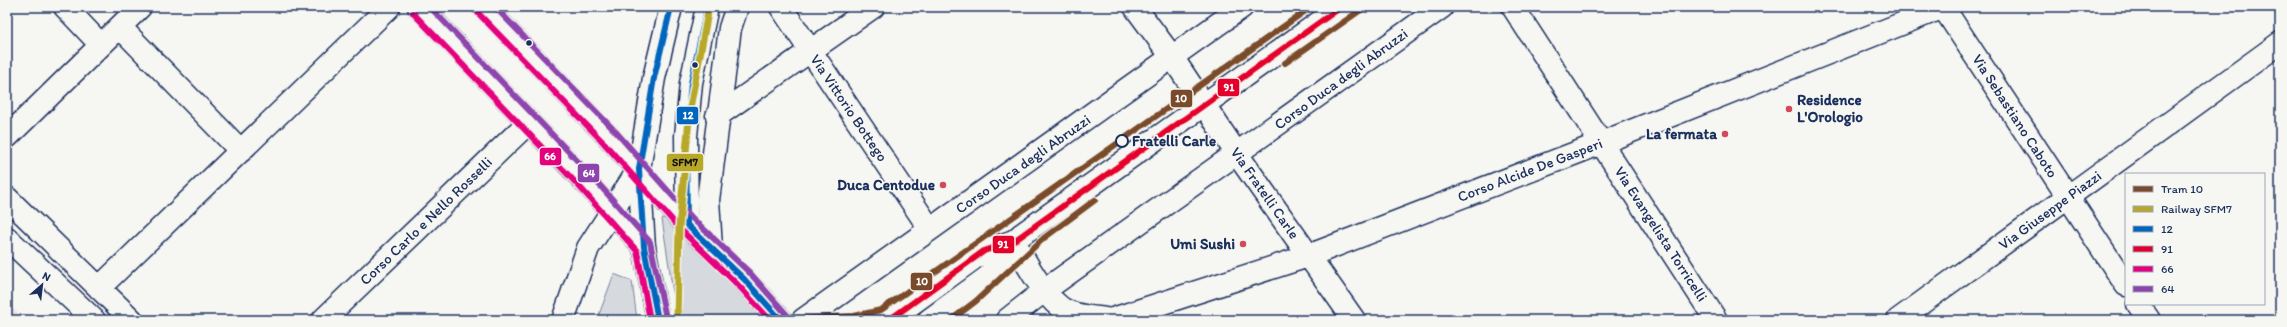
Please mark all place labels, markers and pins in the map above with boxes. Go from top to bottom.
unlabelled marker [524,38,534,48]
unlabelled marker [690,60,700,70]
place label: Residence L'Orologio [1797,91,1863,127]
marker: Residence L'Orologio [1784,104,1794,114]
place label: La fermata [1646,125,1717,143]
marker: La fermata [1720,129,1730,139]
place label: Fratelli Carle [1132,132,1216,150]
marker: Fratelli Carle [1115,134,1129,148]
place label: Duca Centodue [837,176,935,194]
marker: Duca Centodue [938,180,948,190]
place label: Umi Sushi [1170,235,1235,253]
marker: Umi Sushi [1238,239,1248,249]

